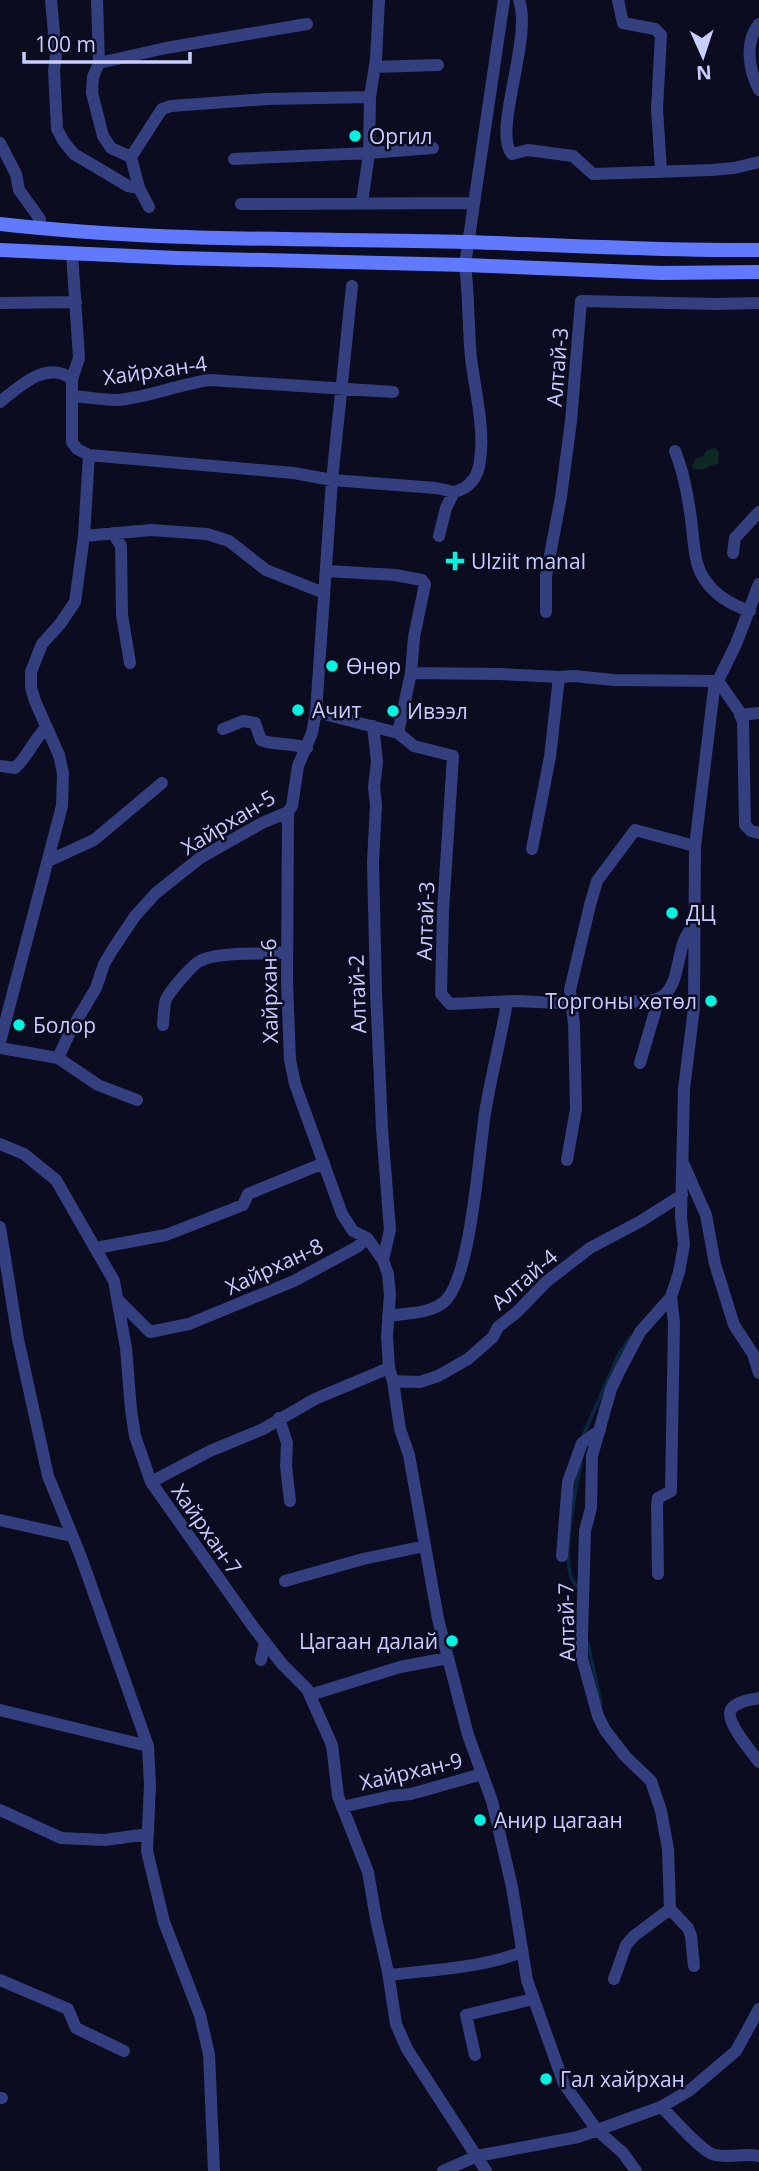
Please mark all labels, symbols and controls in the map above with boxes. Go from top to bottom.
scale bar [24,21,191,65]
north arrow [668,21,738,91]
text: 100 m [35,30,96,58]
text: N [695,60,712,86]
place label: Оргил [369,122,433,150]
marker: Оргил [347,128,363,144]
street label: Алтай-3 [540,326,574,408]
street label: Хайрхан-4 [101,349,209,391]
place label: Ulziit manal [471,547,586,575]
marker: Ulziit manal [445,551,465,571]
place label: Өнөр [346,652,401,680]
marker: Өнөр [324,658,340,674]
place label: Ачит [312,696,361,724]
place label: Ивээл [407,697,468,725]
marker: Ачит [290,702,306,718]
marker: Ивээл [385,703,401,719]
street label: Хайрхан-5 [176,783,280,861]
street label: Алтай-3 [410,881,440,961]
place label: ДЦ [686,899,716,927]
marker: ДЦ [664,905,680,921]
street label: Хайрхан-6 [254,938,284,1044]
street label: Алтай-2 [342,954,372,1034]
place label: Торгоны хөтөл [545,987,697,1015]
marker: Торгоны хөтөл [703,993,719,1009]
place label: Болор [33,1011,96,1039]
marker: Болор [11,1017,27,1033]
street label: Хайрхан-8 [221,1231,327,1301]
street label: Алтай-4 [485,1243,563,1315]
street label: Хайрхан-7 [165,1478,249,1580]
street label: Алтай-7 [551,1582,581,1662]
place label: Цагаан далай [299,1627,438,1655]
marker: Цагаан далай [444,1633,460,1649]
street label: Хайрхан-9 [357,1746,465,1796]
place label: Анир цагаан [494,1806,623,1834]
marker: Анир цагаан [472,1812,488,1828]
place label: Гал хайрхан [560,2065,685,2093]
marker: Гал хайрхан [538,2071,554,2087]

